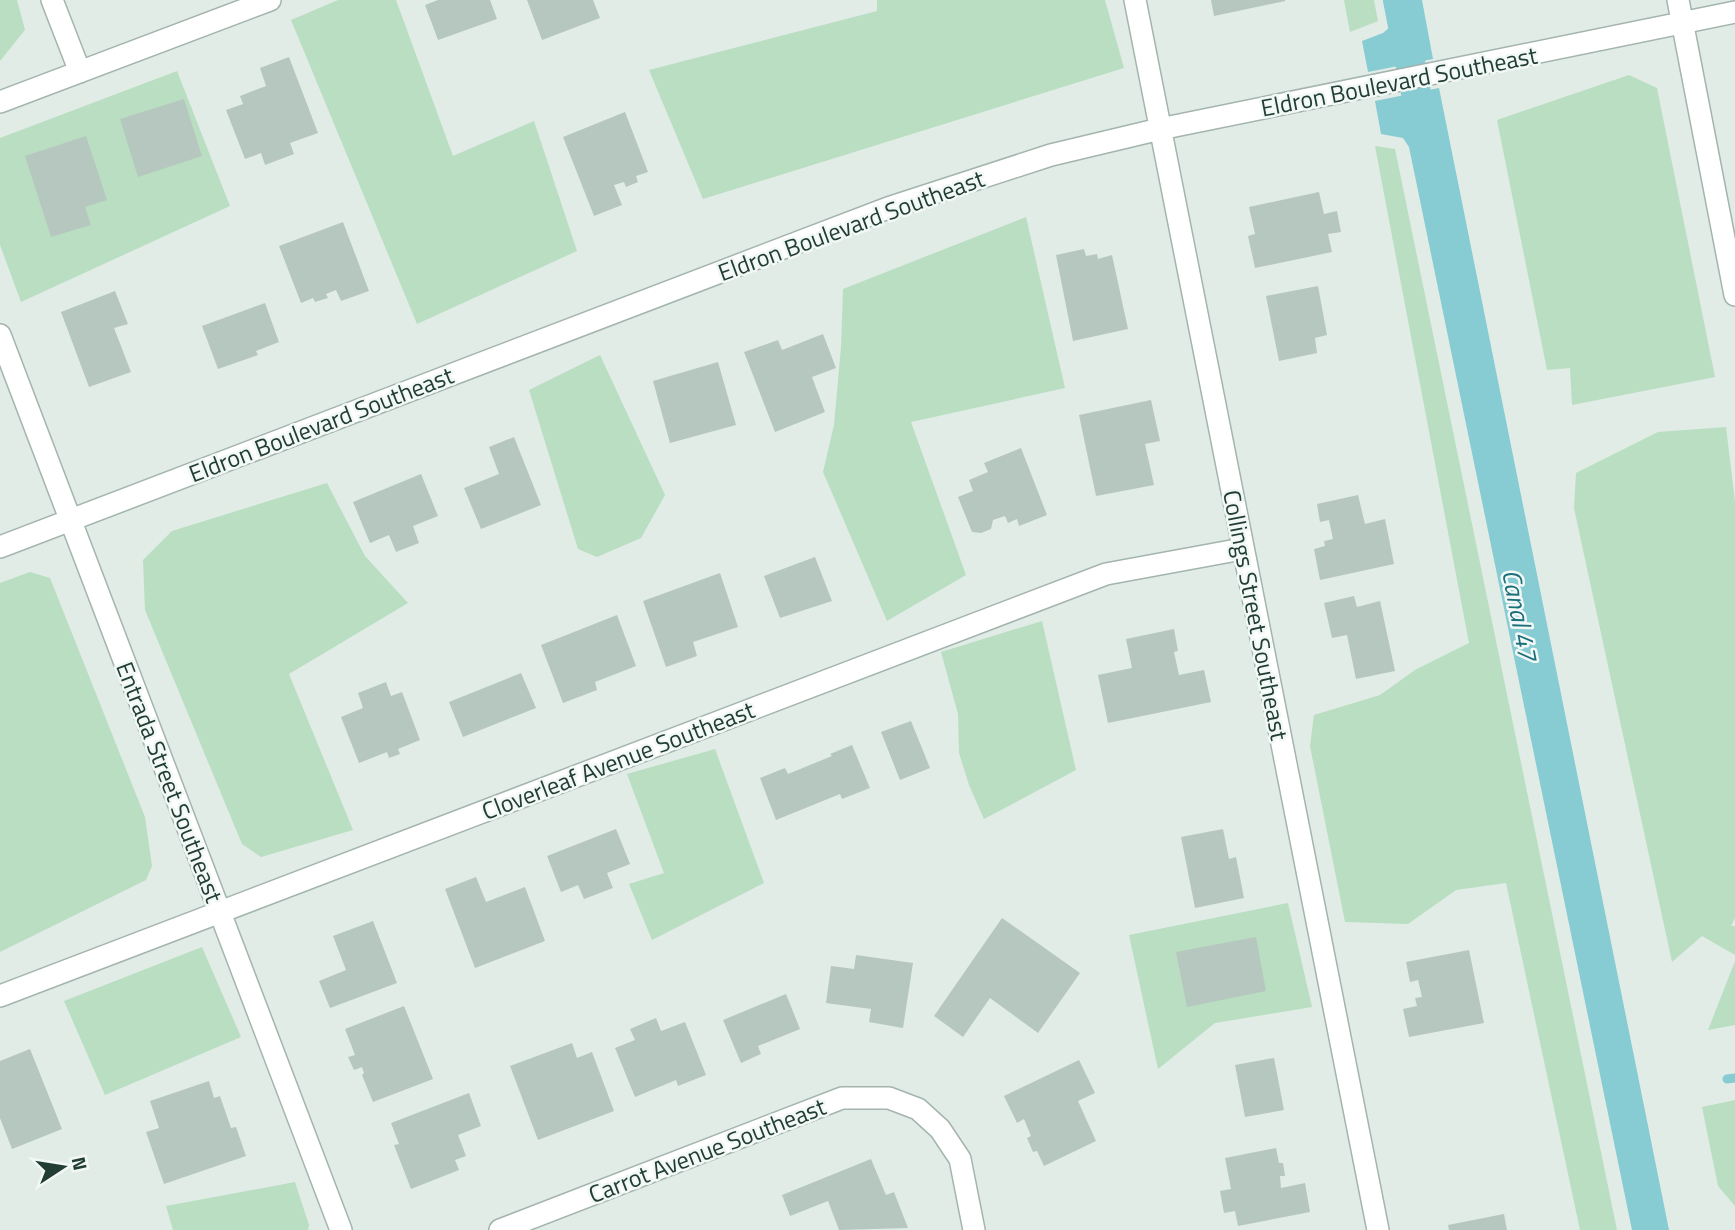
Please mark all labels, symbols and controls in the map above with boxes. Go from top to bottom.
street label: Eldron Boulevard Southeast [1258,36,1541,125]
street label: Eldron Boulevard Southeast [713,160,990,290]
street label: Eldron Boulevard Southeast [183,357,459,491]
street label: Collings Street Southeast [1214,487,1298,744]
water label: Canal 47 [1492,566,1548,666]
street label: Entrada Street Southeast [107,656,233,908]
street label: Cloverleaf Avenue Southeast [476,691,760,829]
street label: Carrot Avenue Southeast [583,1088,831,1212]
north arrow [28,1132,98,1202]
text: N [65,1154,96,1173]

